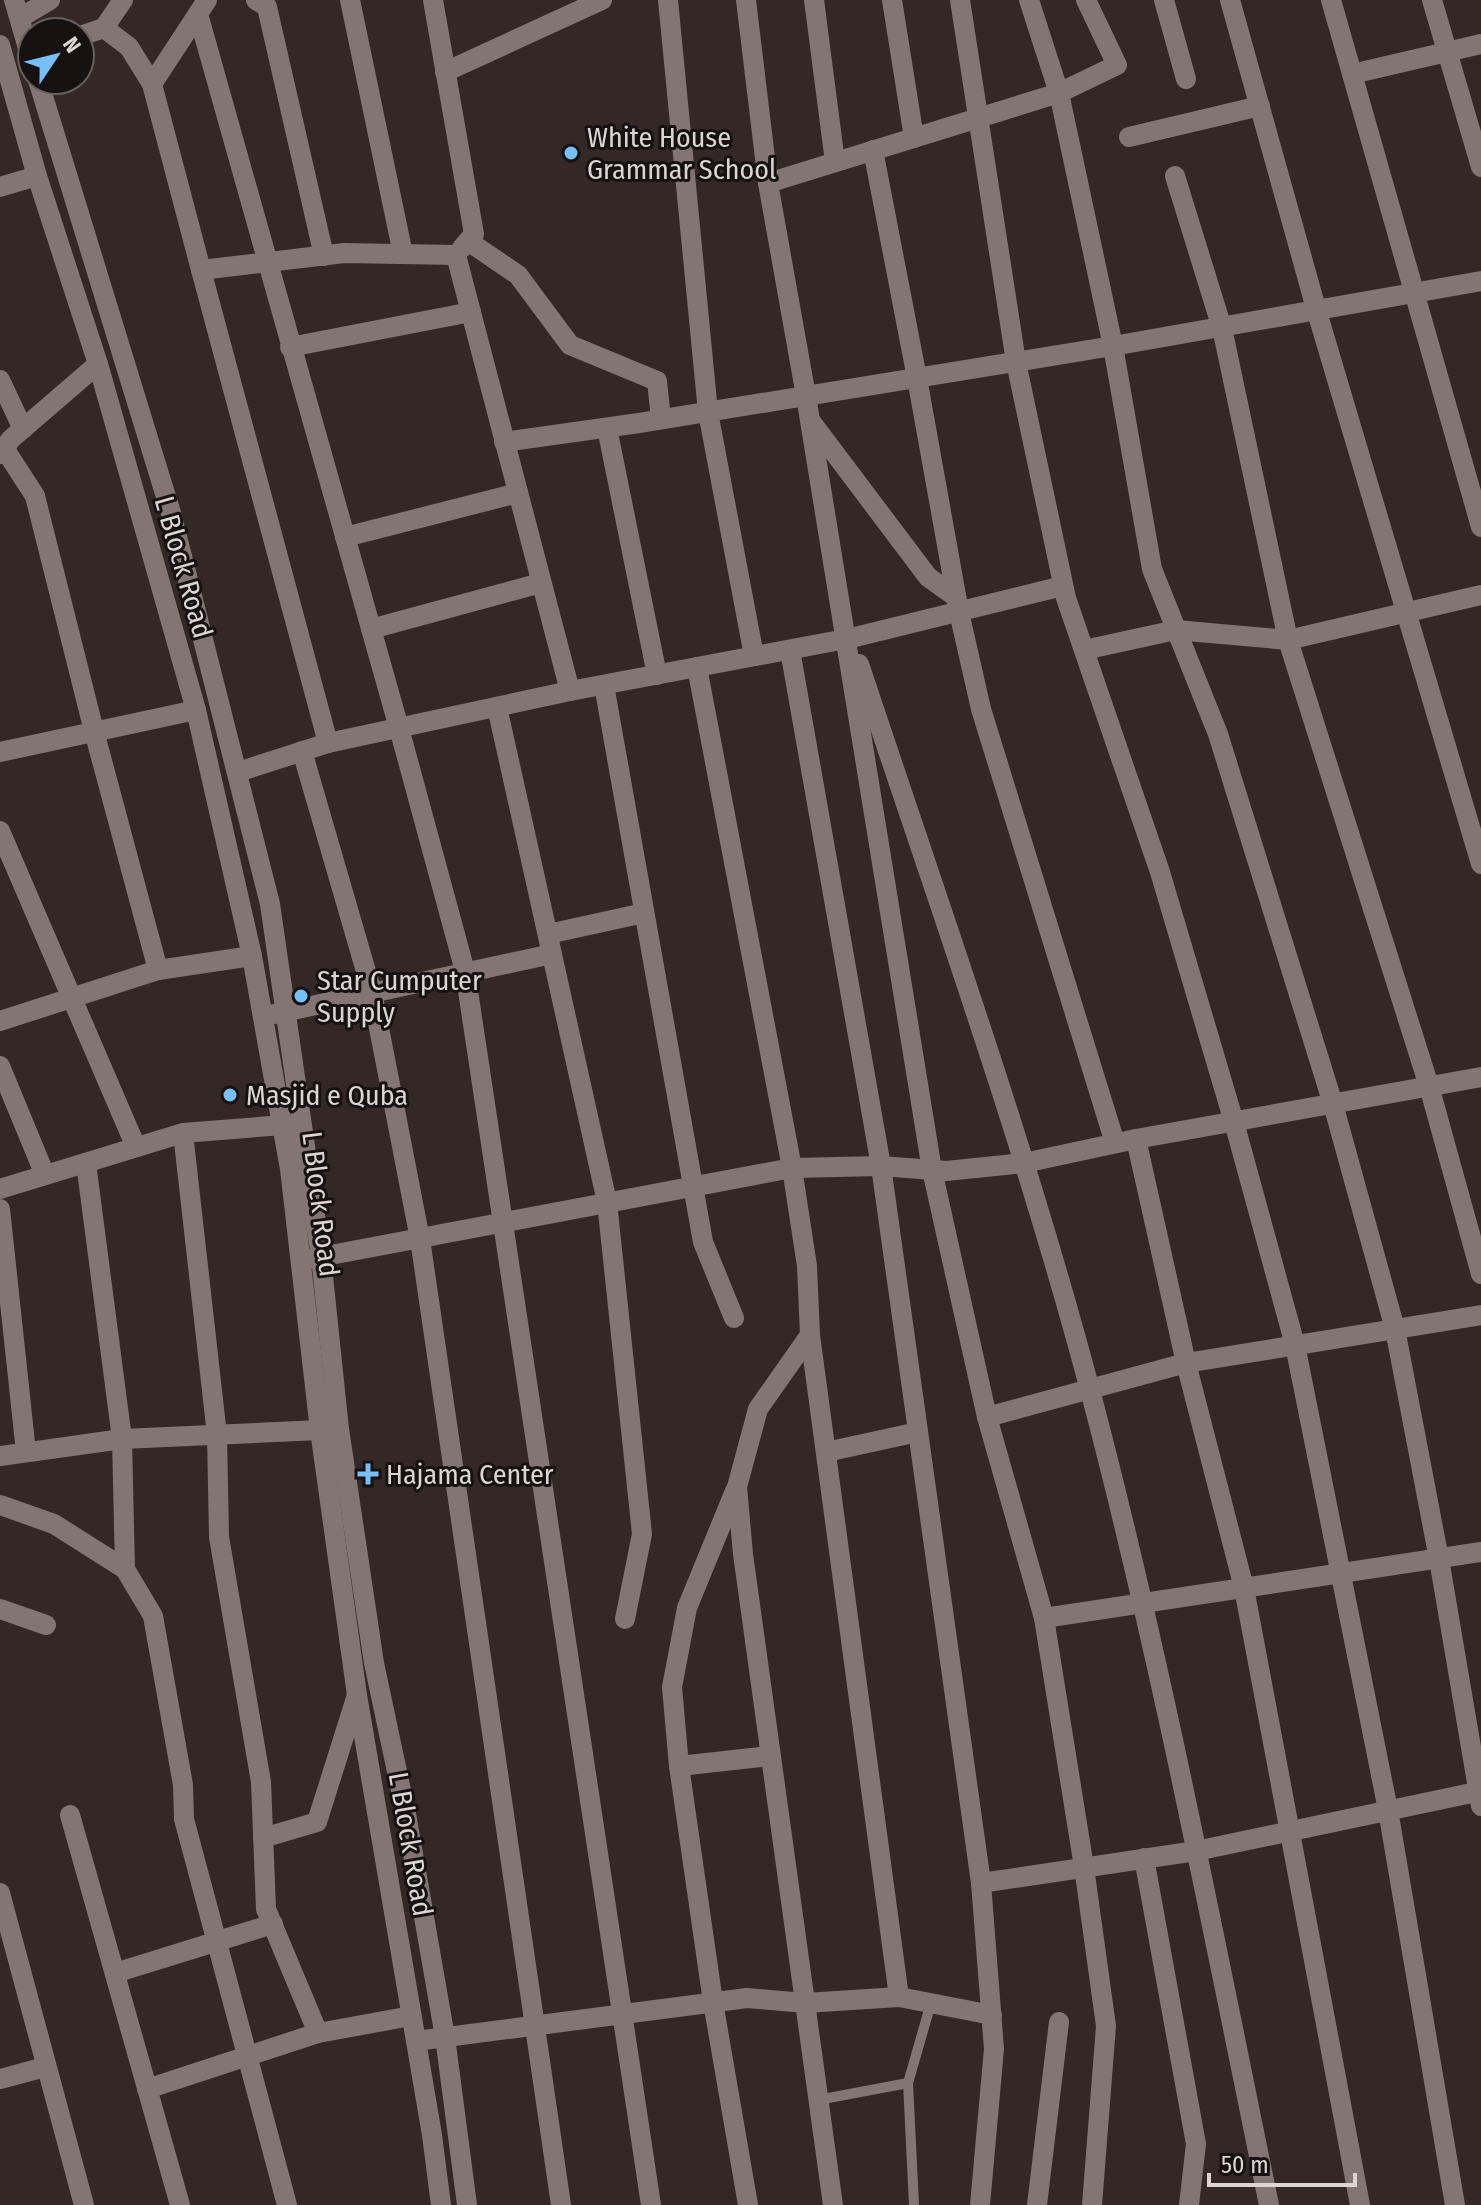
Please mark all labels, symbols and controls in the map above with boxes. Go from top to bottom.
north arrow [16,16,96,96]
text: N [57,32,87,58]
place label: White House Grammar School [587,121,776,186]
marker: White House Grammar School [562,144,580,162]
street label: L Block Road [148,492,219,642]
place label: Star Cumputer Supply [317,964,482,1029]
marker: Star Cumputer Supply [292,987,310,1005]
place label: Masjid e Quba [246,1079,408,1112]
marker: Masjid e Quba [221,1086,239,1104]
street label: L Block Road [295,1130,346,1278]
place label: Hajama Center [386,1458,554,1491]
marker: Hajama Center [357,1463,379,1485]
street label: L Block Road [382,1769,439,1919]
scale bar [1209,2137,1355,2187]
text: 50 m [1221,2151,1269,2179]

